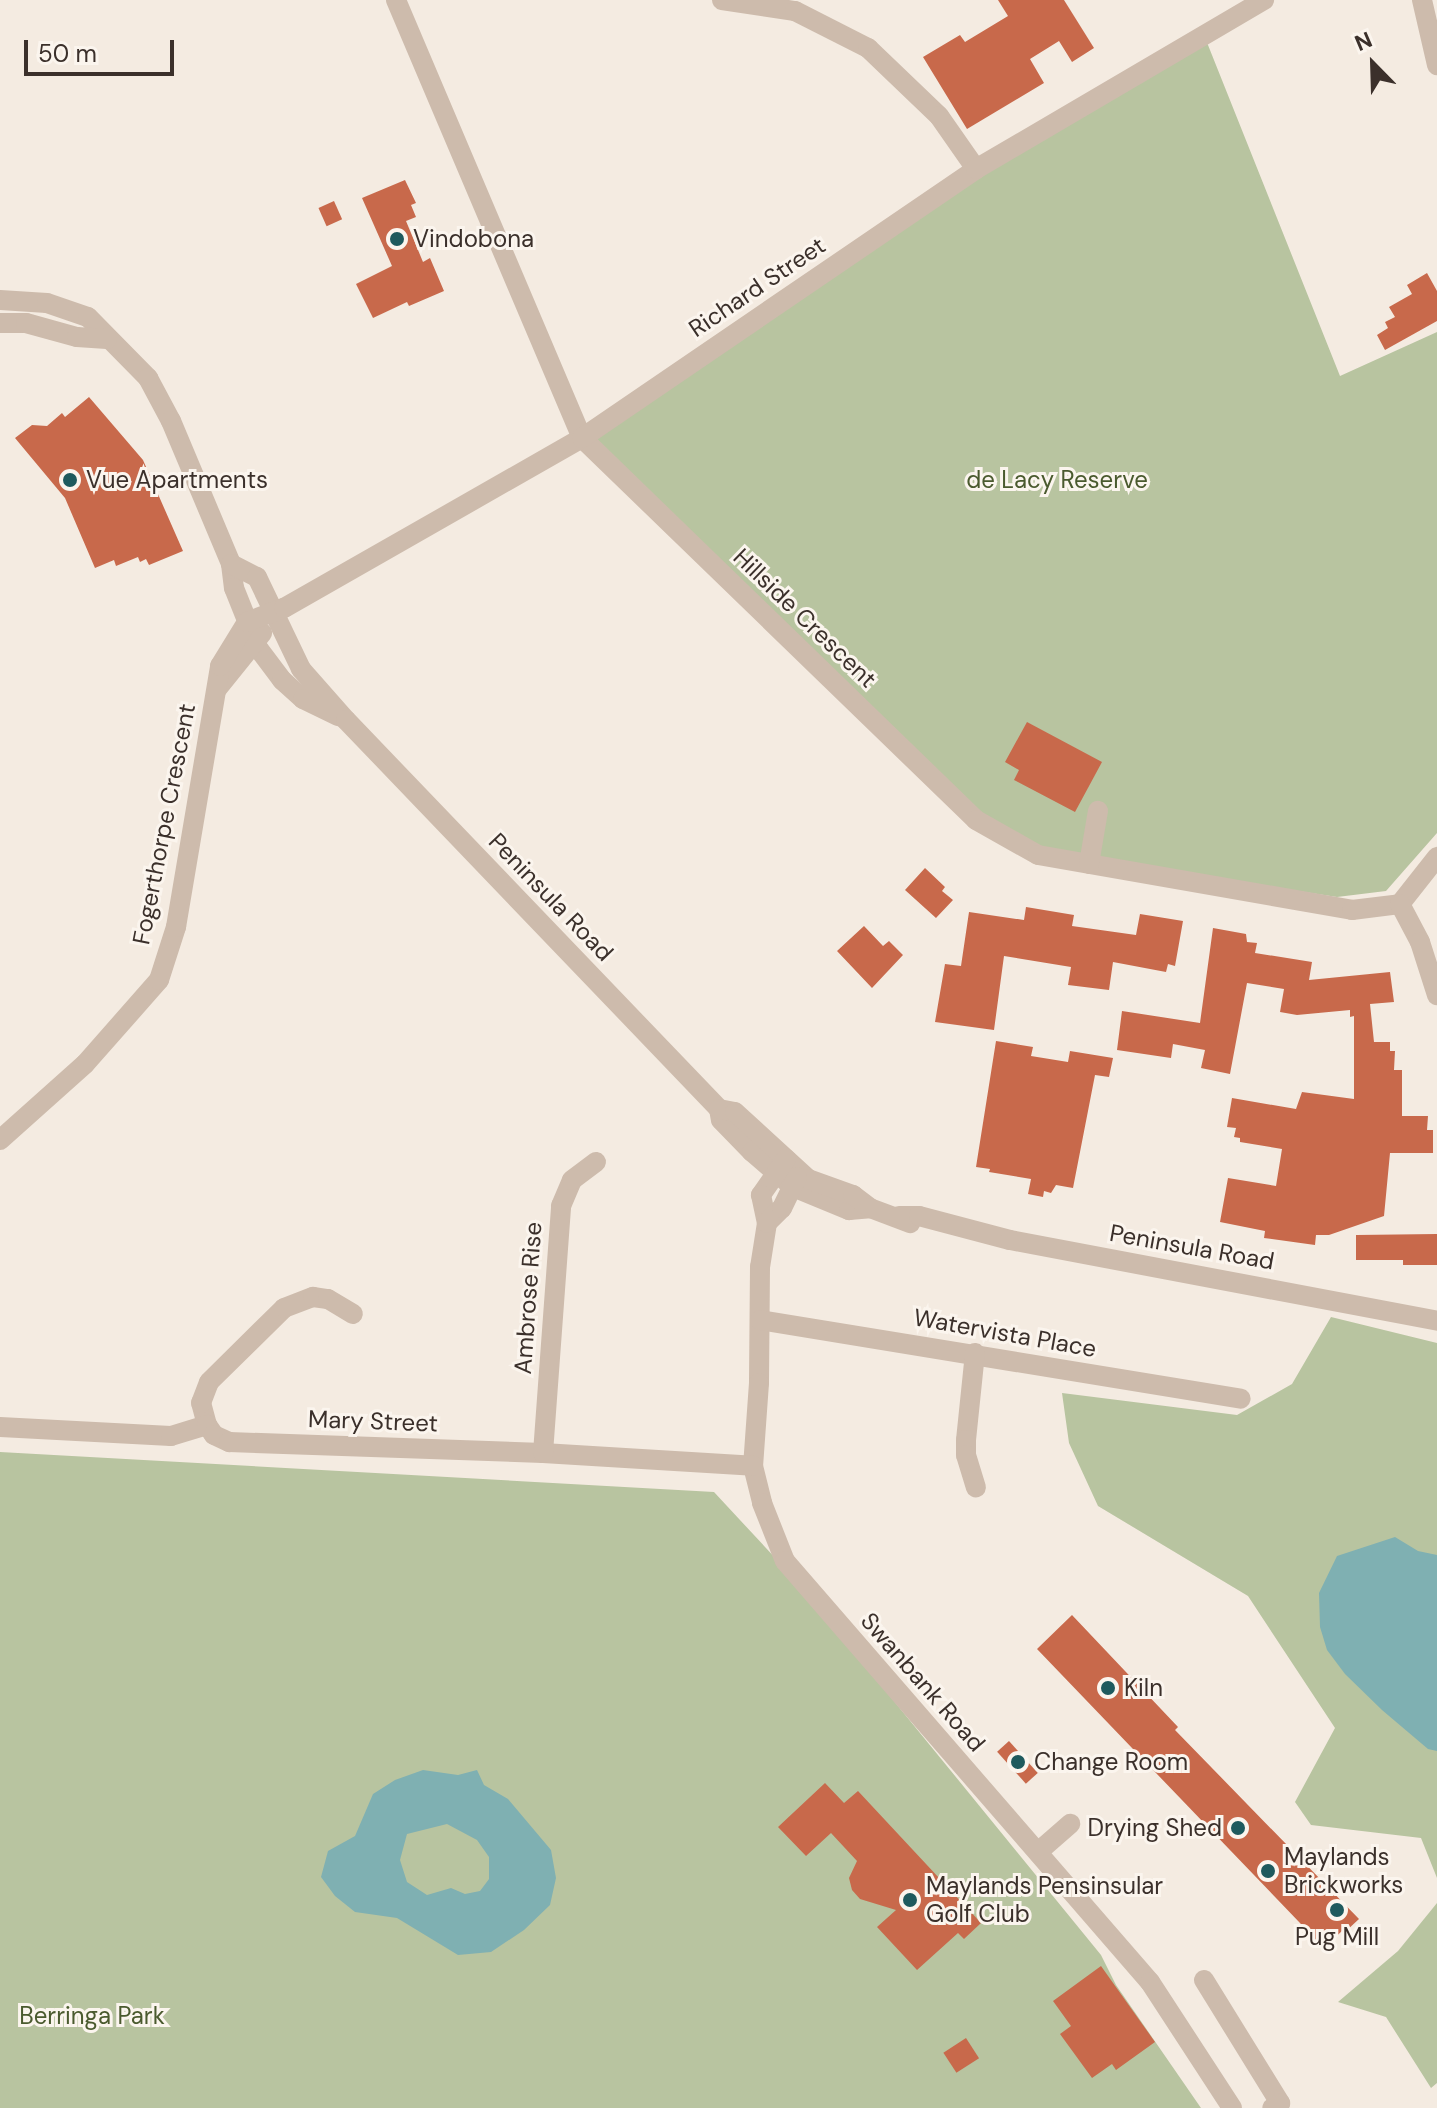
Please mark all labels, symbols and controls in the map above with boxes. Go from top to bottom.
scale bar [28,24,178,74]
north arrow [1333,24,1413,104]
text: N [1350,25,1376,58]
text: 50 m [38,38,97,69]
place label: Vindobona [413,225,534,253]
marker: Vindobona [388,230,406,248]
street label: Richard Street [683,231,831,343]
place label: Vue Apartments [86,466,268,494]
park label: de Lacy Reserve [966,466,1148,494]
marker: Vue Apartments [61,471,79,489]
street label: Hillside Crescent [728,543,882,693]
street label: Fogerthorpe Crescent [127,701,201,947]
street label: Peninsula Road [483,827,619,967]
street label: Peninsula Road [1107,1218,1277,1276]
street label: Ambrose Rise [508,1221,548,1375]
street label: Watervista Place [911,1303,1099,1363]
street label: Mary Street [308,1404,438,1438]
street label: Swanbank Road [855,1607,991,1757]
place label: Kiln [1124,1674,1163,1702]
marker: Kiln [1099,1679,1117,1697]
place label: Change Room [1034,1748,1188,1776]
marker: Change Room [1009,1753,1027,1771]
place label: Drying Shed [1088,1814,1222,1842]
marker: Drying Shed [1229,1819,1247,1837]
place label: Maylands Brickworks [1284,1843,1403,1899]
marker: Maylands Brickworks [1259,1862,1277,1880]
place label: Maylands Pensinsular Golf Club [926,1872,1163,1928]
marker: Maylands Pensinsular Golf Club [901,1891,919,1909]
marker: Pug Mill [1328,1901,1346,1919]
place label: Pug Mill [1295,1923,1379,1951]
park label: Berringa Park [19,2002,165,2030]

